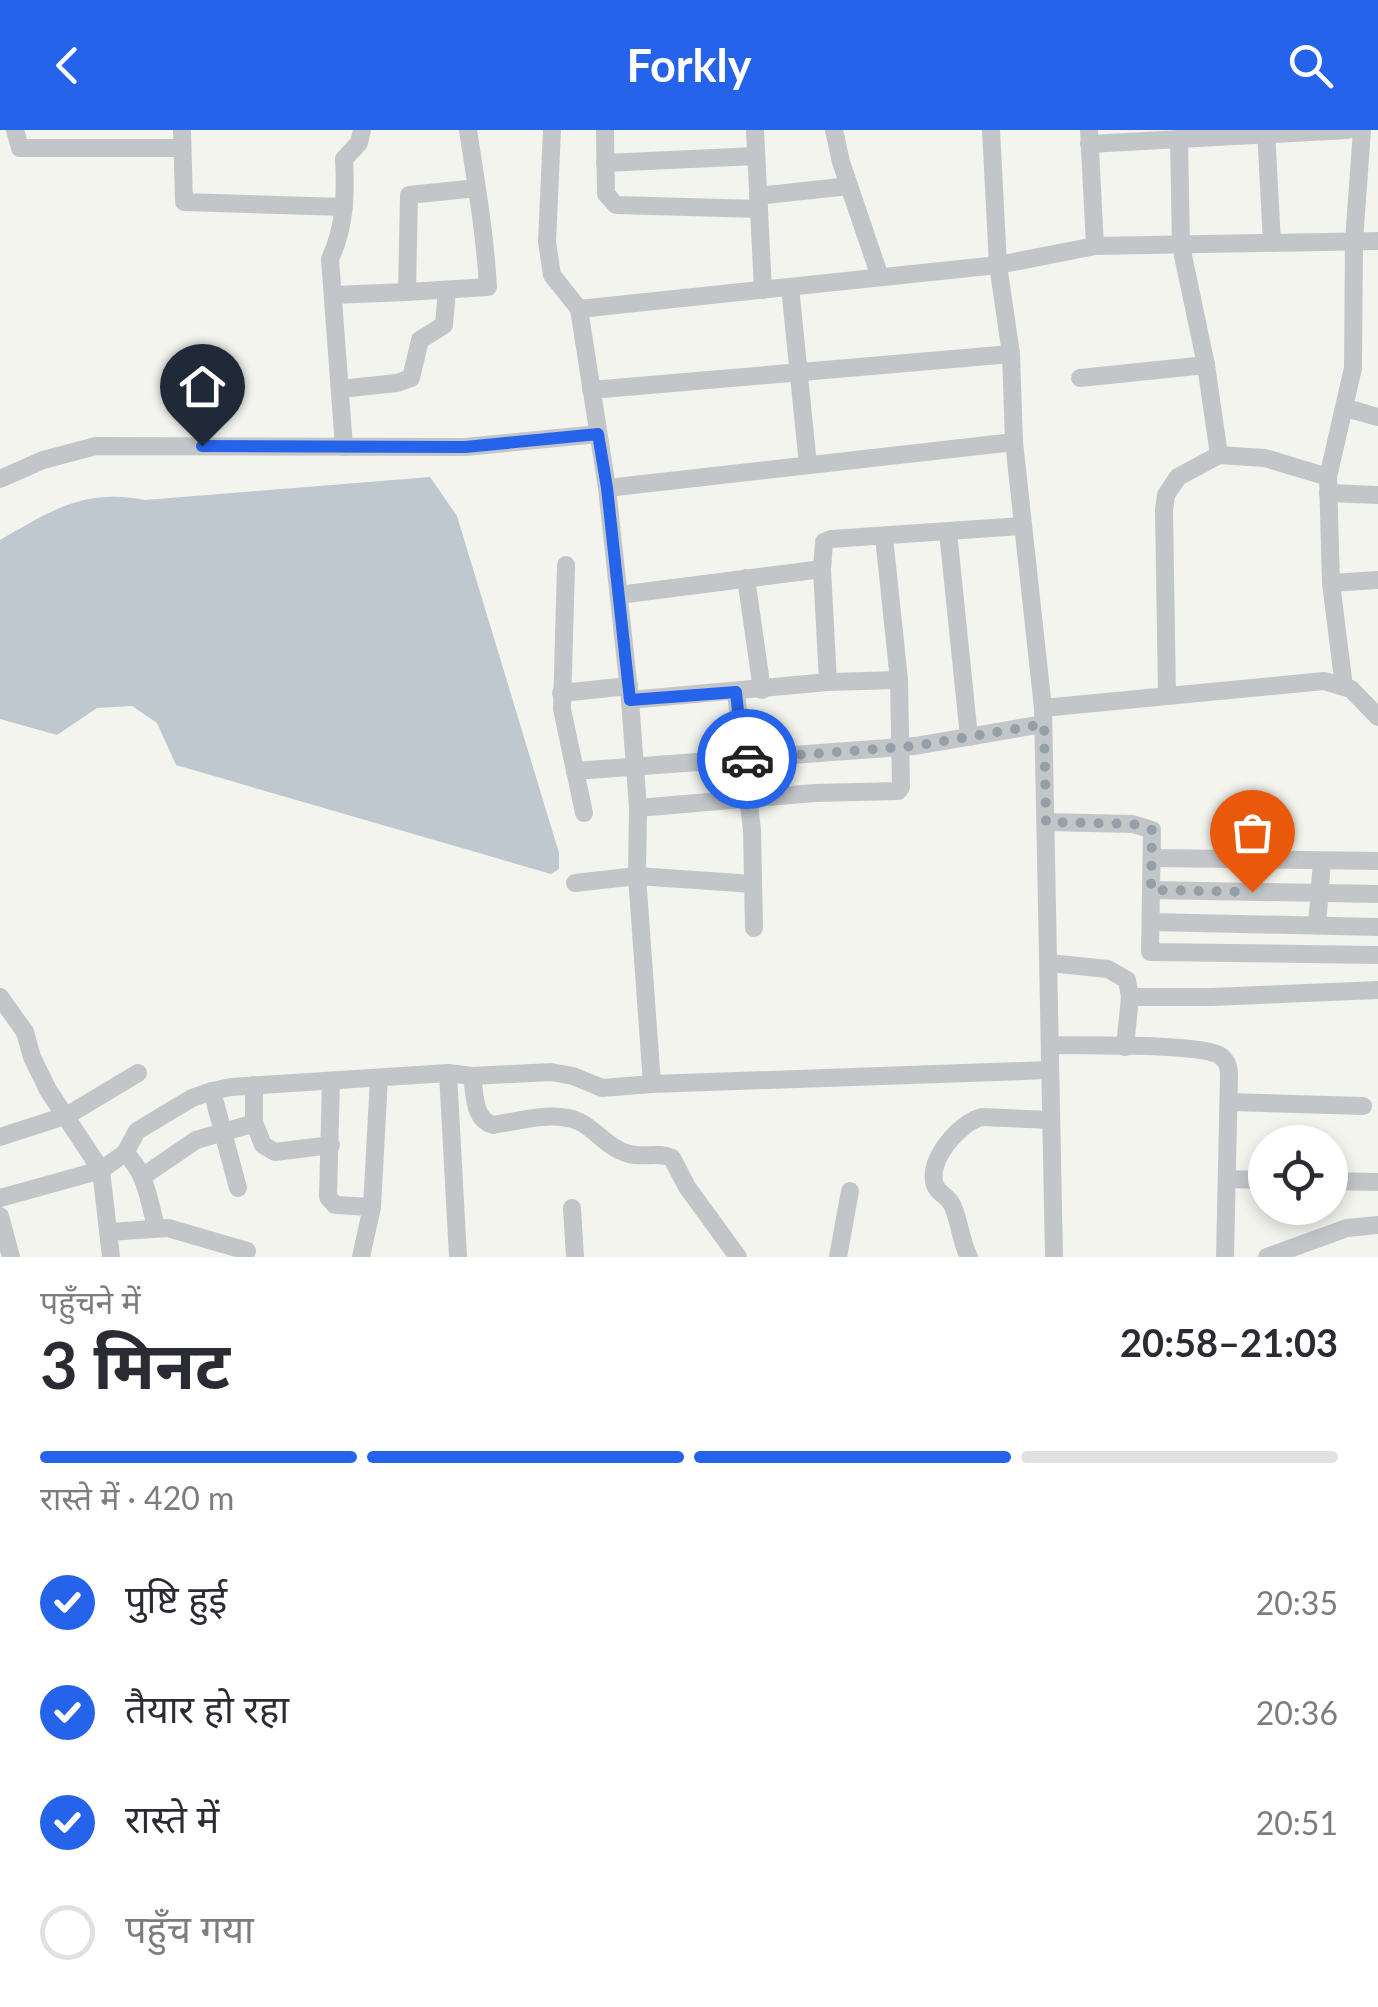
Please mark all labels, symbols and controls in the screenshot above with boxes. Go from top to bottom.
icon: back [40,38,95,93]
text: Forkly [626,38,752,92]
icon: search [1283,38,1338,93]
pin [160,344,245,447]
icon: home [175,359,230,414]
courier [697,709,797,809]
icon: car [720,732,775,787]
pin [1210,790,1295,893]
icon: bag [1225,805,1280,860]
map controls [1248,1125,1348,1225]
button: locate [1248,1125,1348,1225]
text: पहुँचने में [40,1282,141,1321]
text: 20:58–21:03 [1120,1319,1338,1365]
text: 3 मिनट [40,1325,230,1403]
text: रास्ते में · 420 m [40,1478,234,1517]
icon: check [40,1575,95,1630]
text: पुष्टि हुई [125,1575,227,1621]
text: 20:35 [1256,1583,1338,1622]
icon: check [40,1685,95,1740]
text: तैयार हो रहा [125,1685,289,1731]
text: 20:36 [1256,1693,1338,1732]
icon: check [40,1795,95,1850]
text: रास्ते में [125,1795,219,1841]
text: 20:51 [1256,1803,1338,1842]
text: पहुँच गया [125,1905,254,1951]

